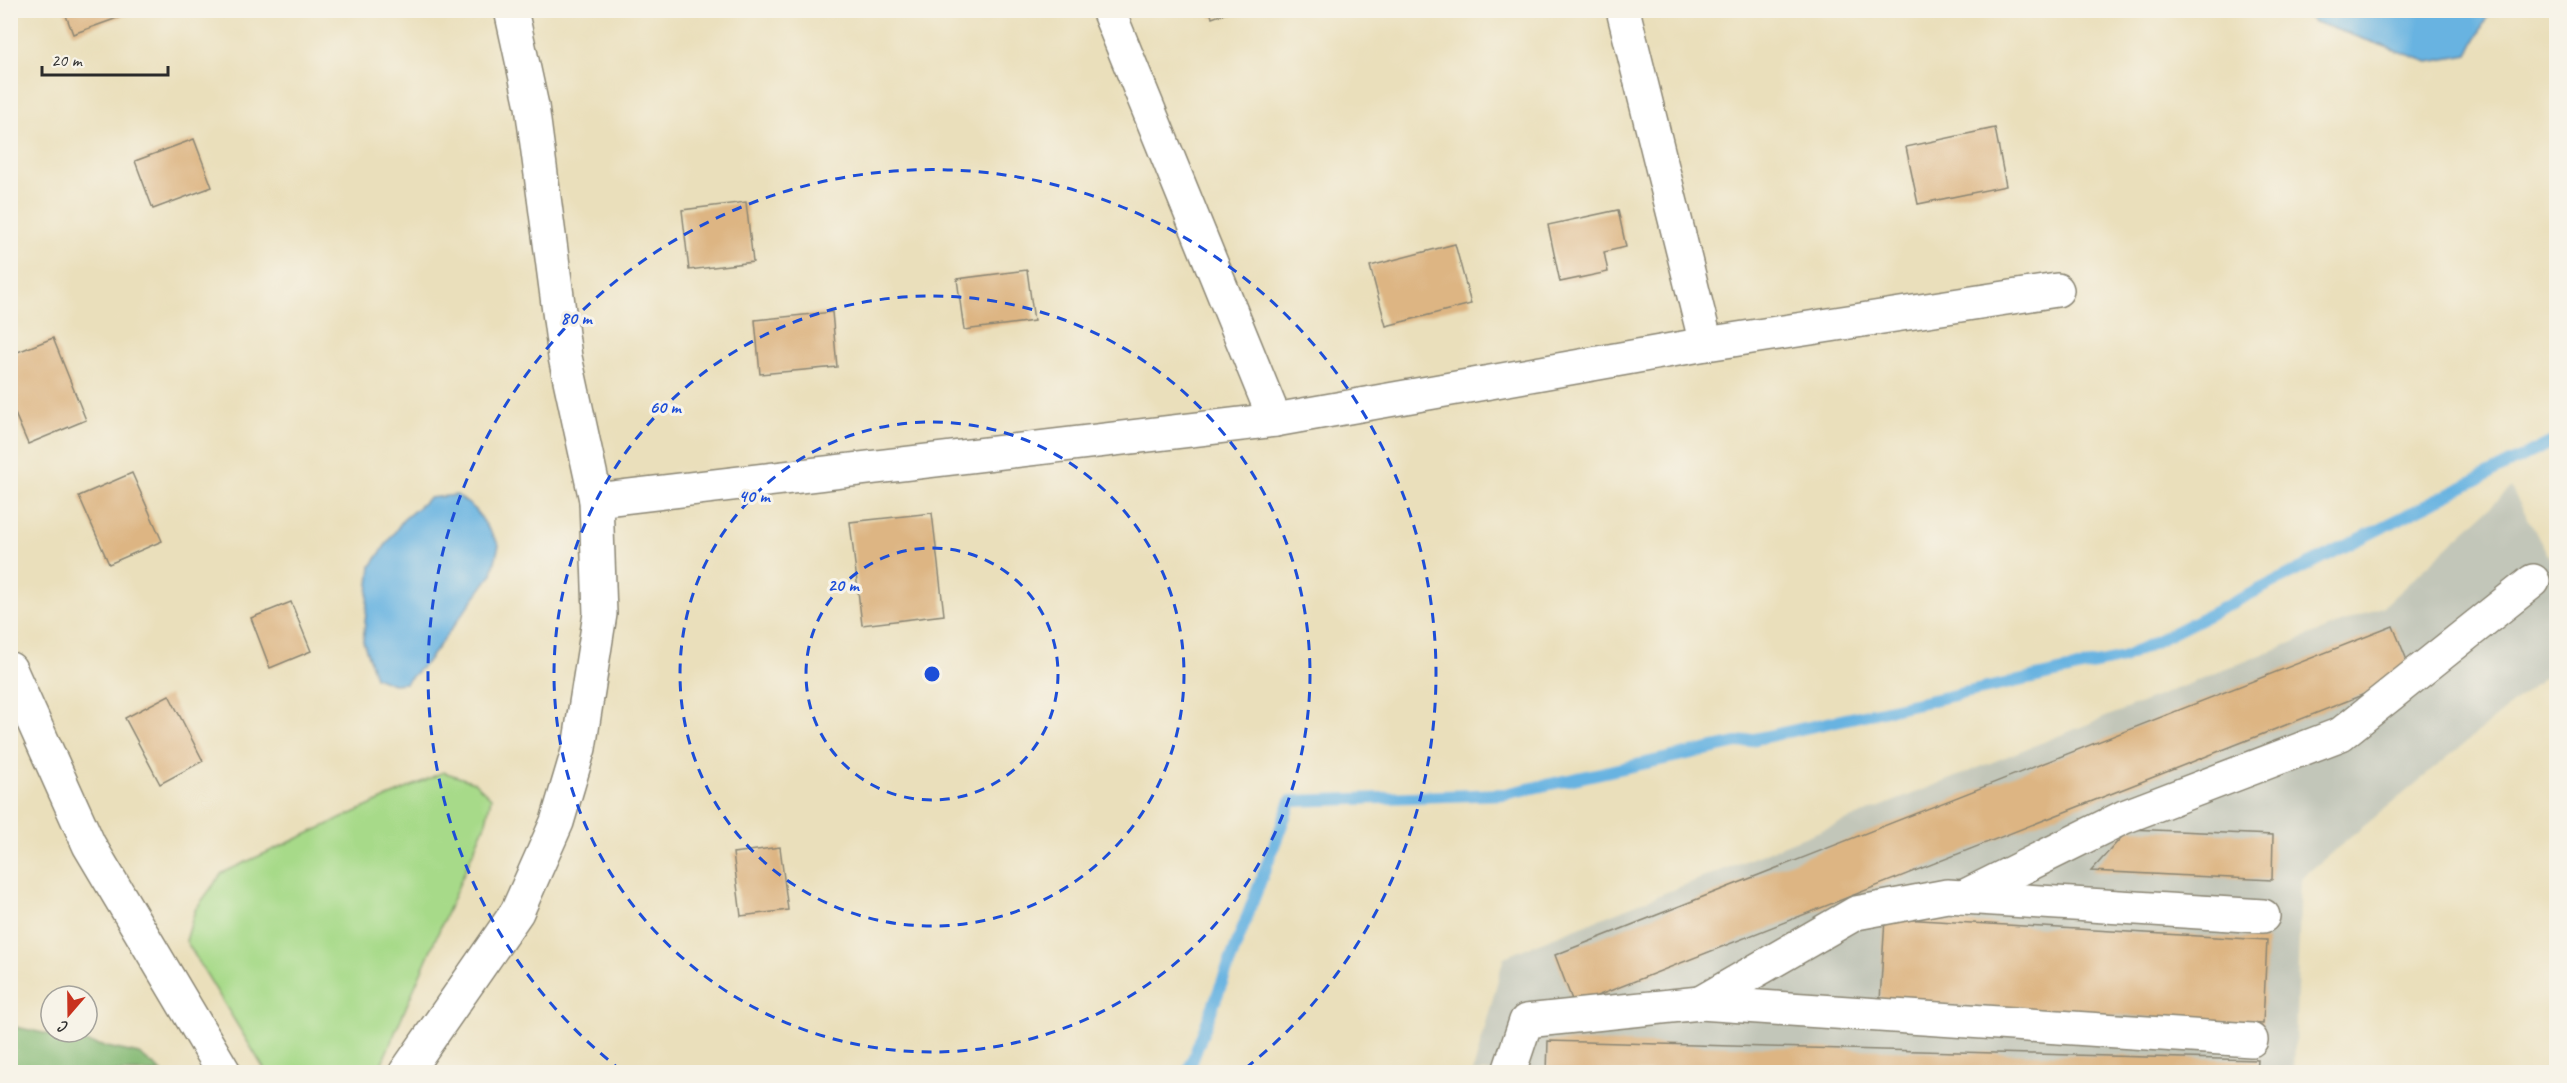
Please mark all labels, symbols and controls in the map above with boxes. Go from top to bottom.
scale bar [42,39,168,77]
text: 20 m [51,49,84,71]
text: 80 m [561,307,593,329]
text: 60 m [649,396,682,418]
text: 40 m [739,485,771,507]
text: 20 m [828,574,860,596]
centre of rings [922,664,942,684]
north arrow [39,984,99,1044]
text: С [55,1016,71,1038]

